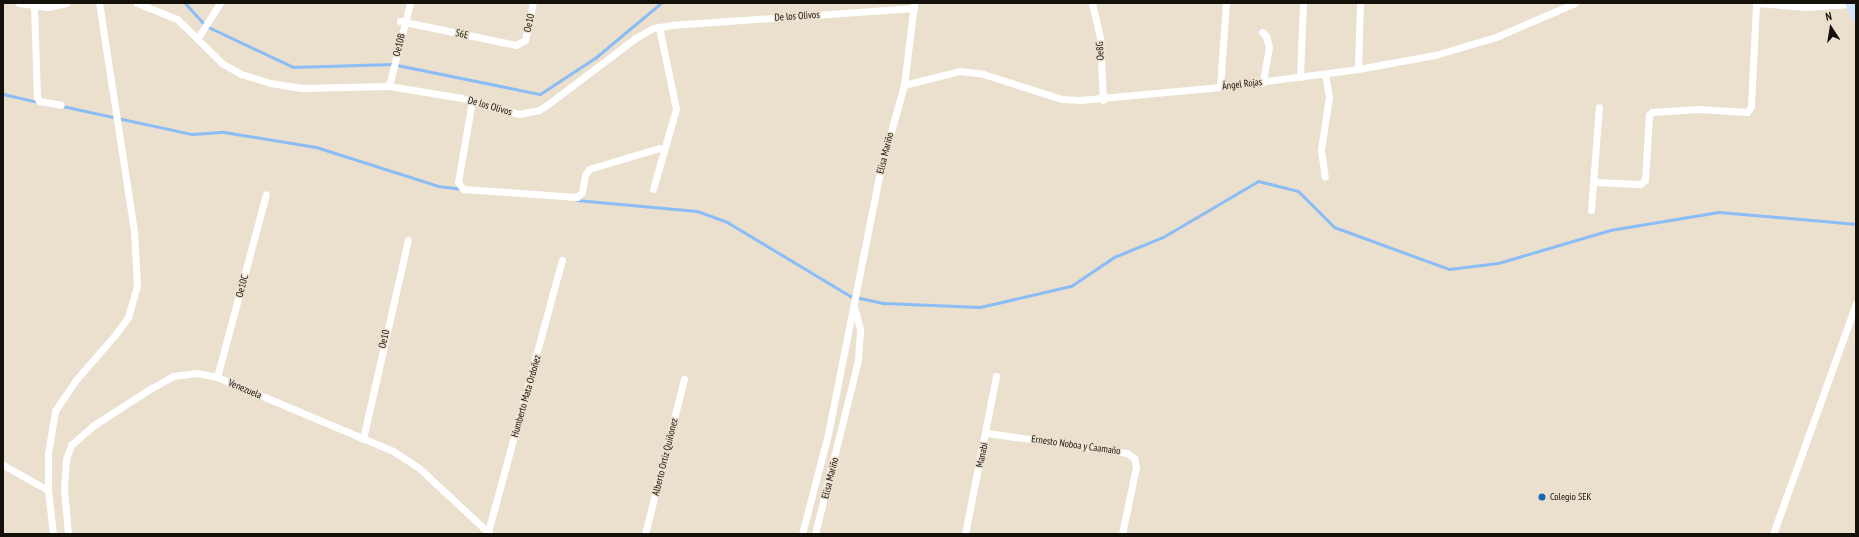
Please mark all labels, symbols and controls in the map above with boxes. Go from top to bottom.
street label: De los Olivos [774,8,820,24]
north arrow [1811,8,1851,48]
text: N [1824,9,1833,24]
street label: Oe10 [521,13,537,33]
street label: S6E [454,27,470,41]
street label: Oe10B [390,32,408,58]
street label: Oe8G [1094,41,1106,61]
street label: Ángel Rojas [1221,76,1263,92]
street label: De los Olivos [467,94,513,118]
street label: Elisa Mariño [874,131,896,175]
street label: Oe10C [233,273,251,299]
street label: Oe10 [376,329,392,349]
street label: Humberto Mata Ordoñez [509,354,543,438]
street label: Venezuela [226,377,264,401]
street label: Alberto Ortiz Quiñonez [650,417,680,497]
street label: Ernesto Noboa y Caamaño [1031,433,1121,457]
street label: Manabi [974,441,990,469]
street label: Elisa Mariño [819,456,841,500]
place label: Colegio SEK [1550,491,1591,503]
marker: Colegio SEK [1537,492,1547,502]

